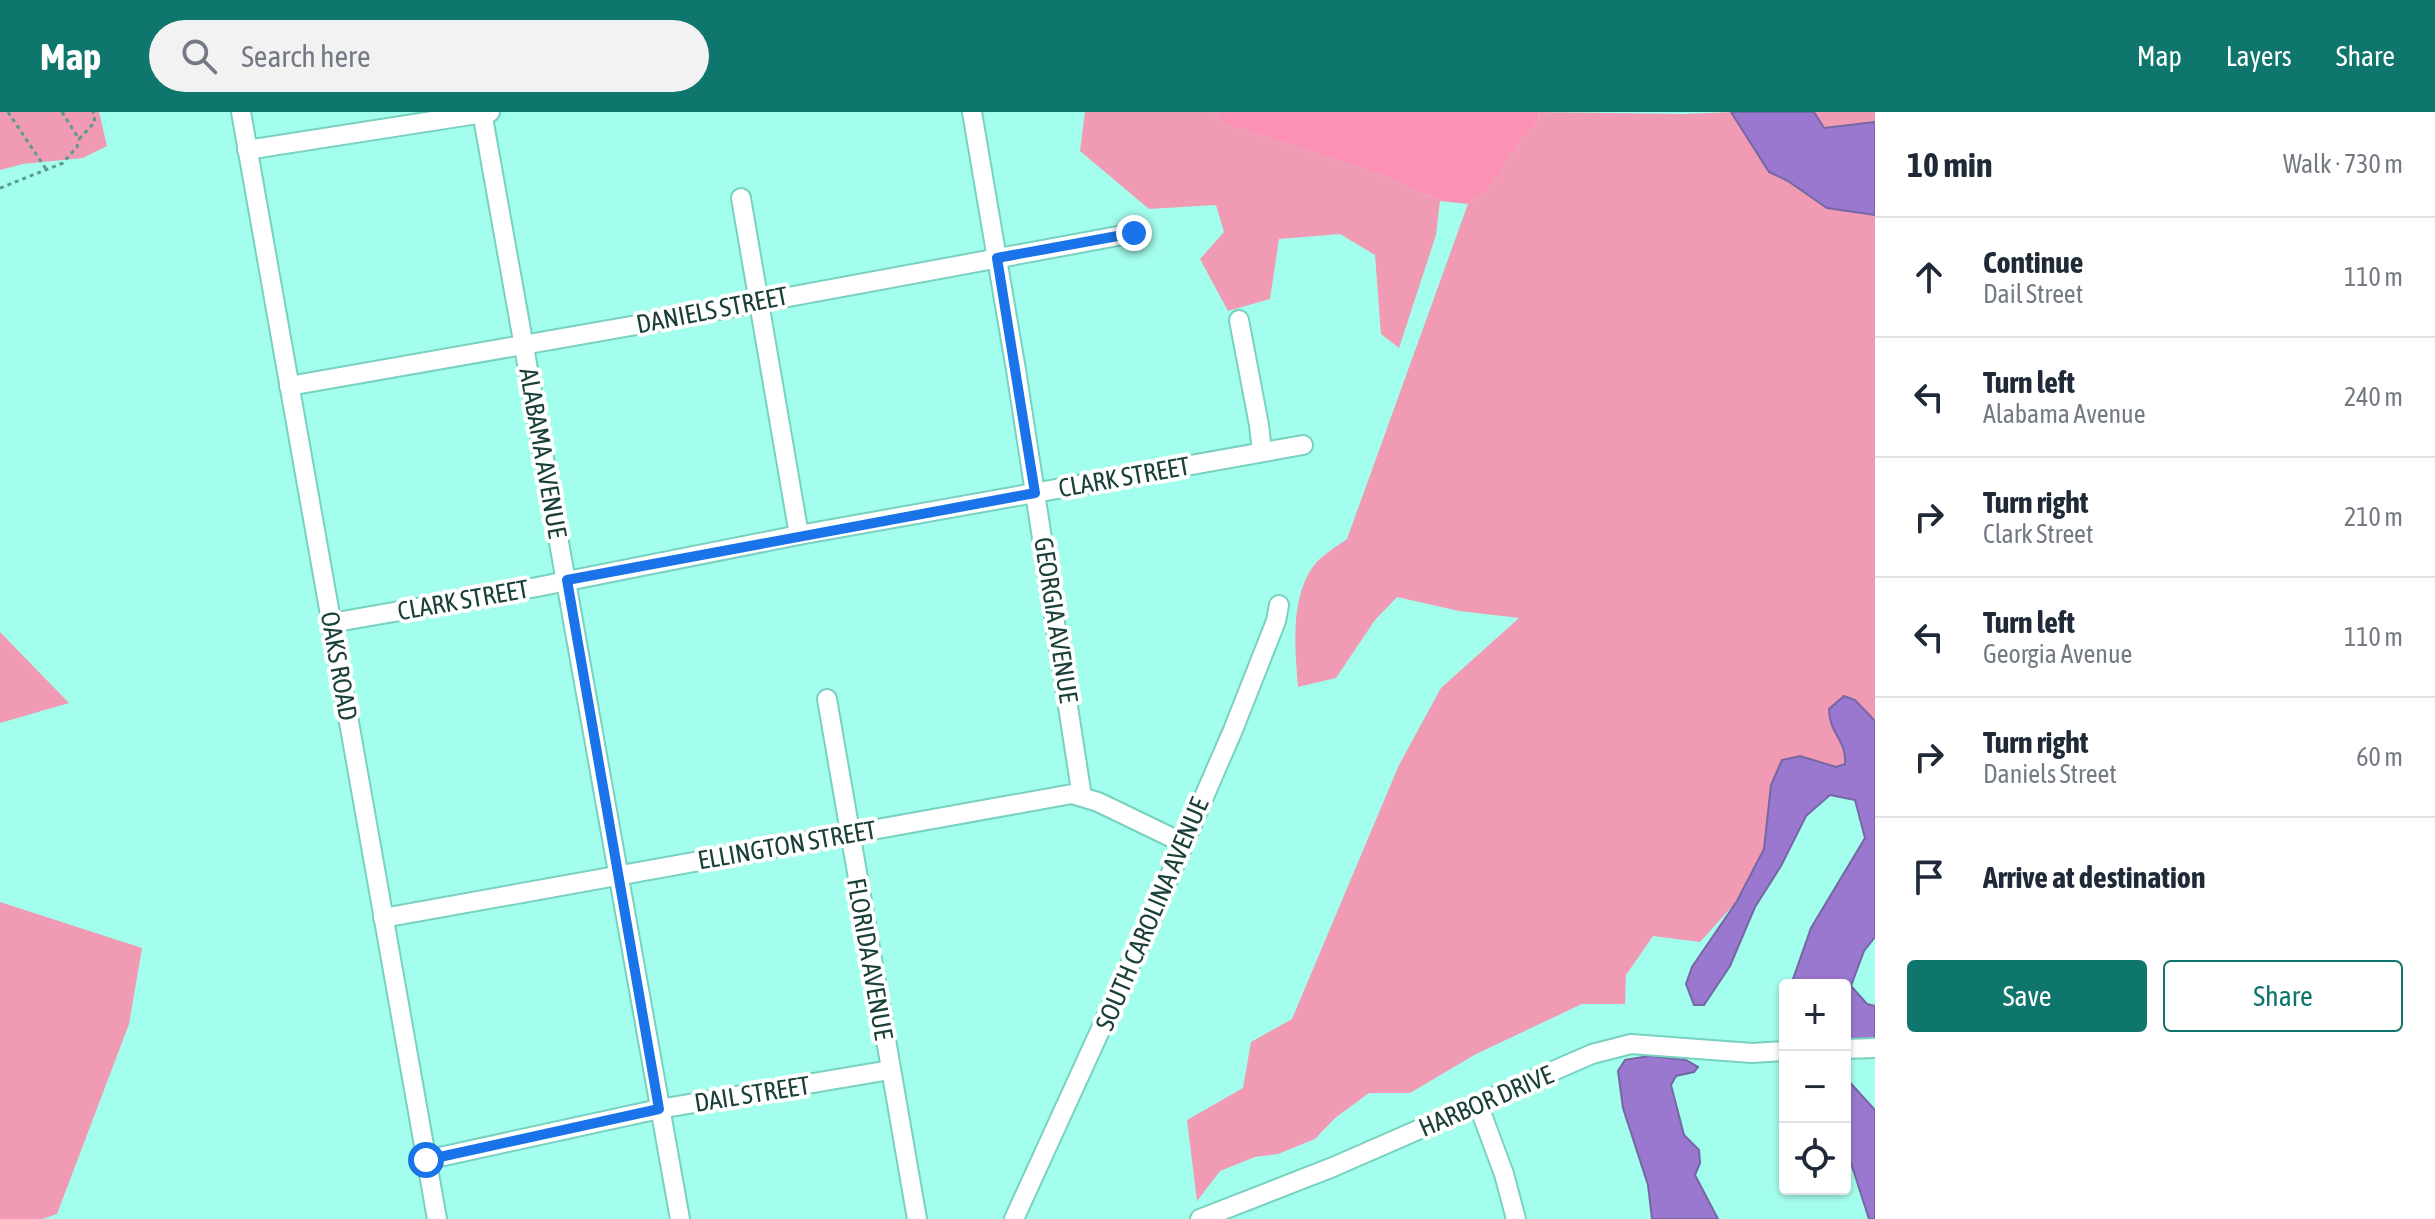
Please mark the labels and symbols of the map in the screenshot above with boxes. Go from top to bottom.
route end [1116,215,1152,251]
street label: DANIELS STREET [634,280,791,339]
street label: ALABAMA AVENUE [513,366,573,540]
street label: CLARK STREET [1056,451,1193,503]
street label: GEORGIA AVENUE [1028,535,1084,705]
street label: CLARK STREET [395,574,532,626]
street label: OAKS ROAD [315,609,363,723]
street label: SOUTH CAROLINA AVENUE [1089,793,1215,1035]
street label: ELLINGTON STREET [695,814,879,875]
street label: FLORIDA AVENUE [841,876,899,1042]
street label: HARBOR DRIVE [1414,1059,1558,1143]
street label: DAIL STREET [692,1070,812,1118]
route start [408,1142,444,1178]

